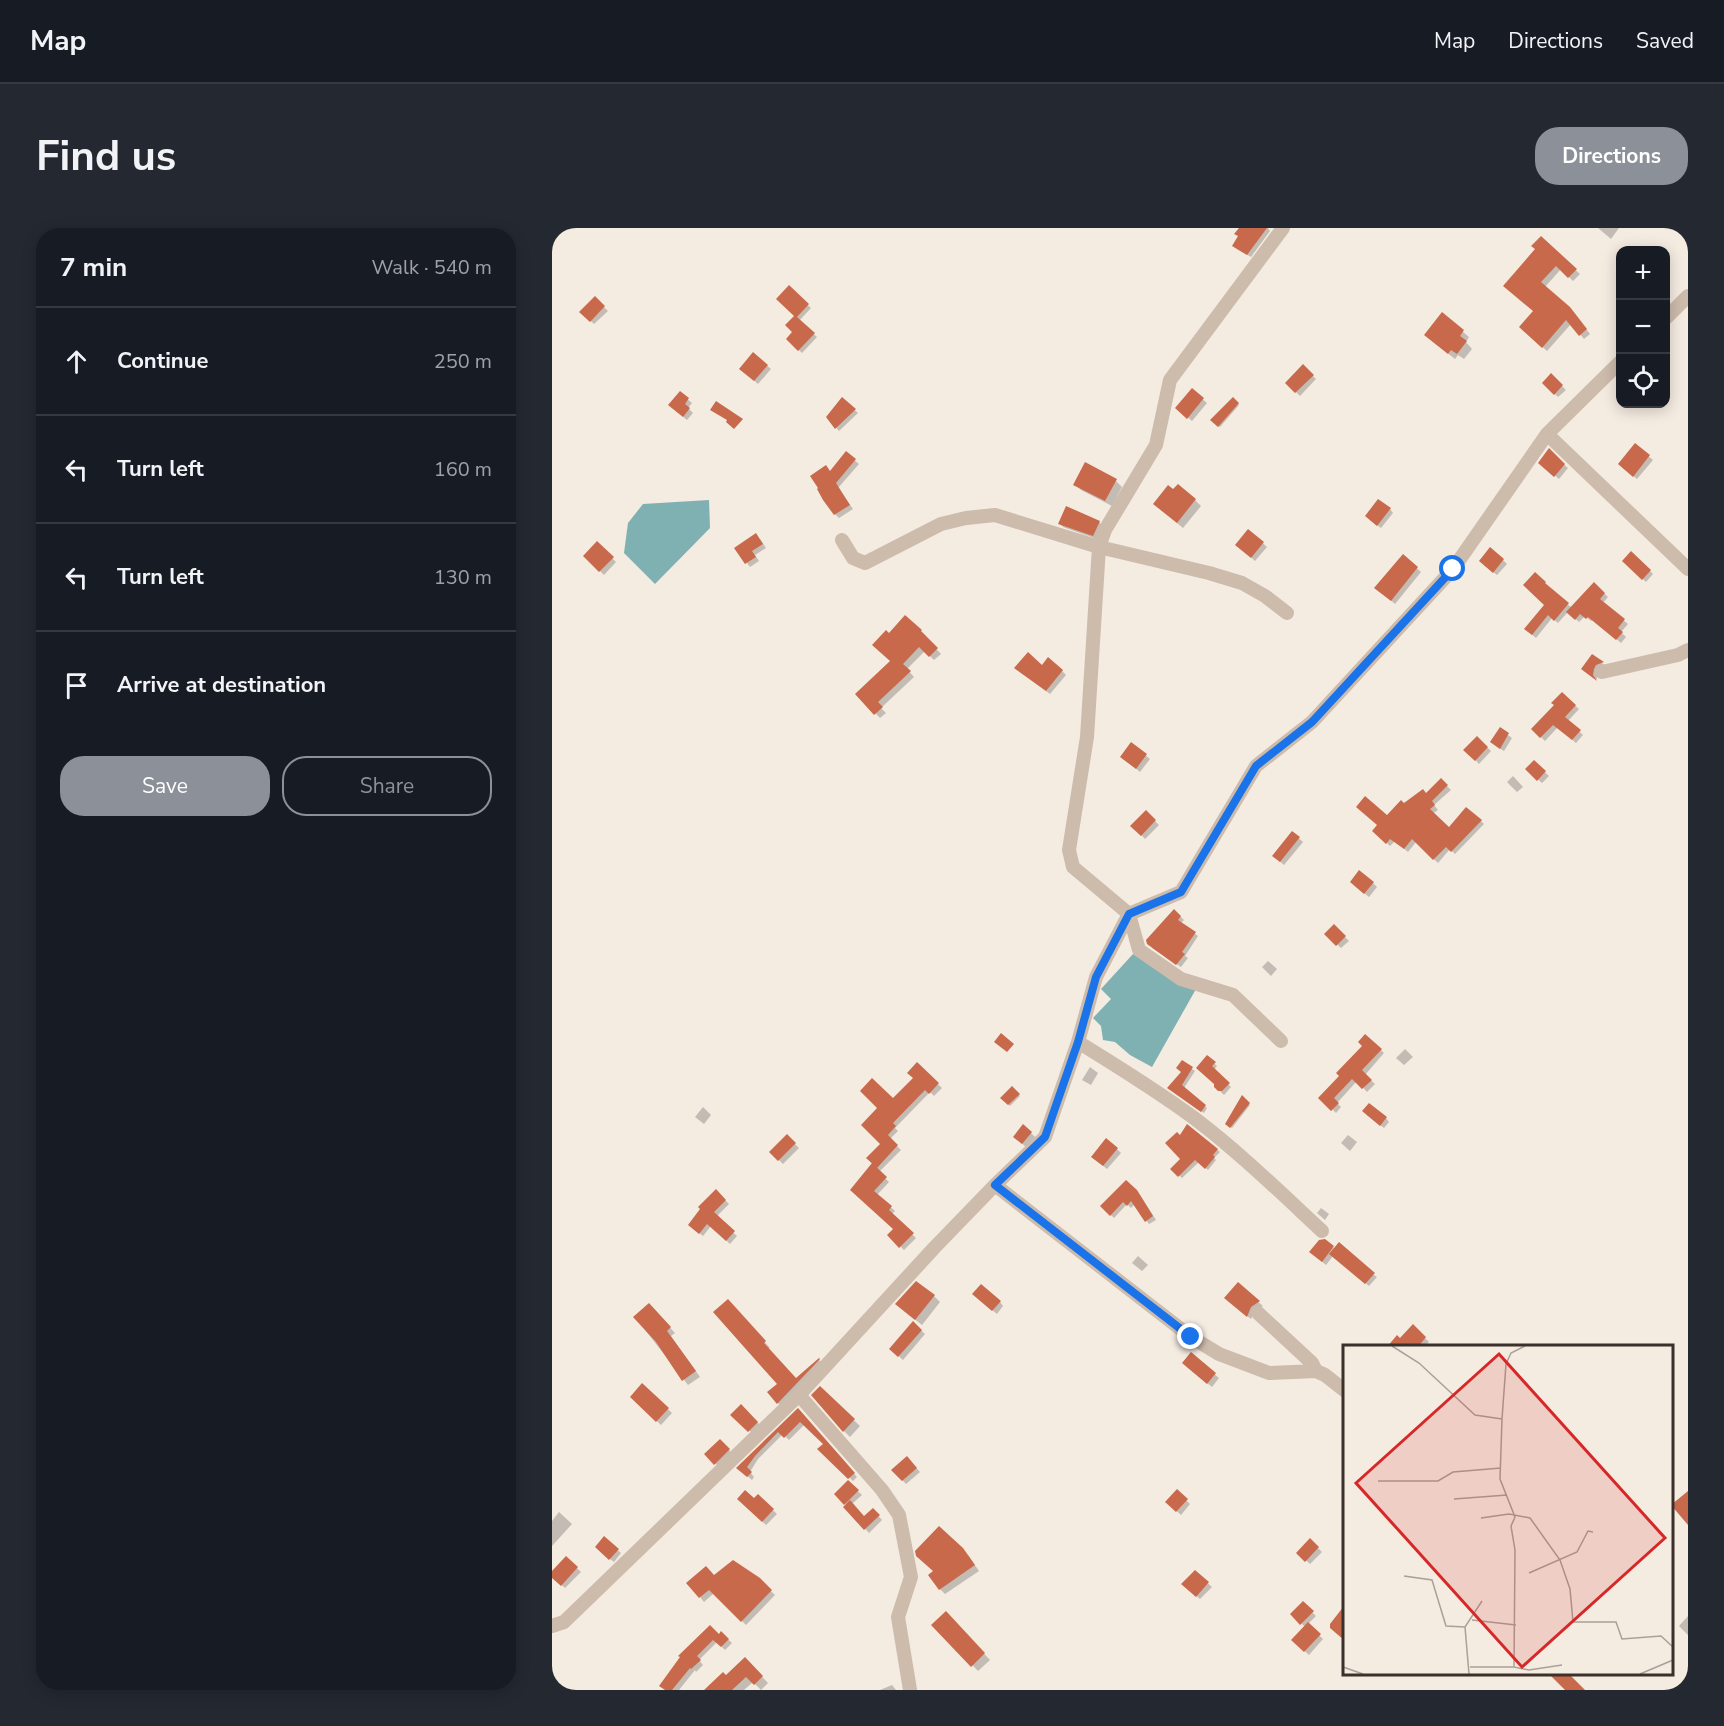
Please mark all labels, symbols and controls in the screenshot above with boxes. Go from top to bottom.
text: Map [30,22,86,60]
text: Map [1434,27,1475,55]
text: Directions [1508,27,1603,55]
text: Saved [1636,27,1694,55]
button: Directions [1535,127,1688,185]
text: Find us [36,128,176,185]
map controls [1616,246,1670,408]
button: + [1616,246,1670,300]
text: 7 min [60,250,127,285]
text: Walk · 540 m [372,254,492,281]
button: − [1616,300,1670,354]
icon: ahead [60,345,93,378]
text: Continue [117,346,208,376]
text: 250 m [434,348,492,375]
button: locate [1616,354,1670,408]
icon: left [60,453,93,486]
text: Turn left [117,454,204,484]
text: 160 m [434,456,492,483]
route start [1439,555,1465,581]
icon: left [60,561,93,594]
text: Turn left [117,562,204,592]
text: 130 m [434,564,492,591]
icon: arrive [60,669,93,702]
text: Arrive at destination [117,670,326,700]
button: Save [60,756,270,816]
button: Share [282,756,492,816]
route end [1177,1323,1203,1349]
inset map [1343,1345,1673,1675]

